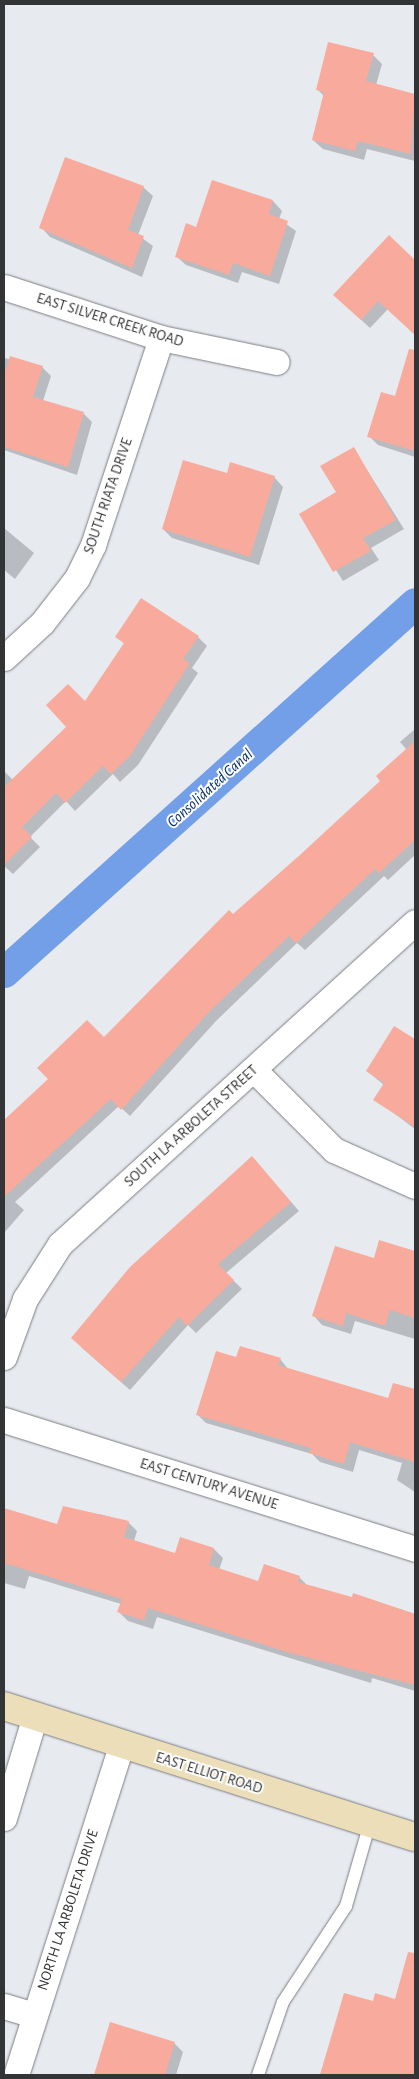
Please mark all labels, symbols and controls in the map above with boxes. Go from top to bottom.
street label: EAST SILVER CREEK ROAD [34,289,186,351]
street label: SOUTH RIATA DRIVE [80,436,136,556]
water label: Consolidated Canal [163,745,257,831]
street label: SOUTH LA ARBOLETA STREET [121,1061,261,1191]
street label: EAST CENTURY AVENUE [138,1454,280,1514]
street label: EAST ELLIOT ROAD [153,1748,265,1798]
street label: NORTH LA ARBOLETA DRIVE [33,1827,103,1993]

